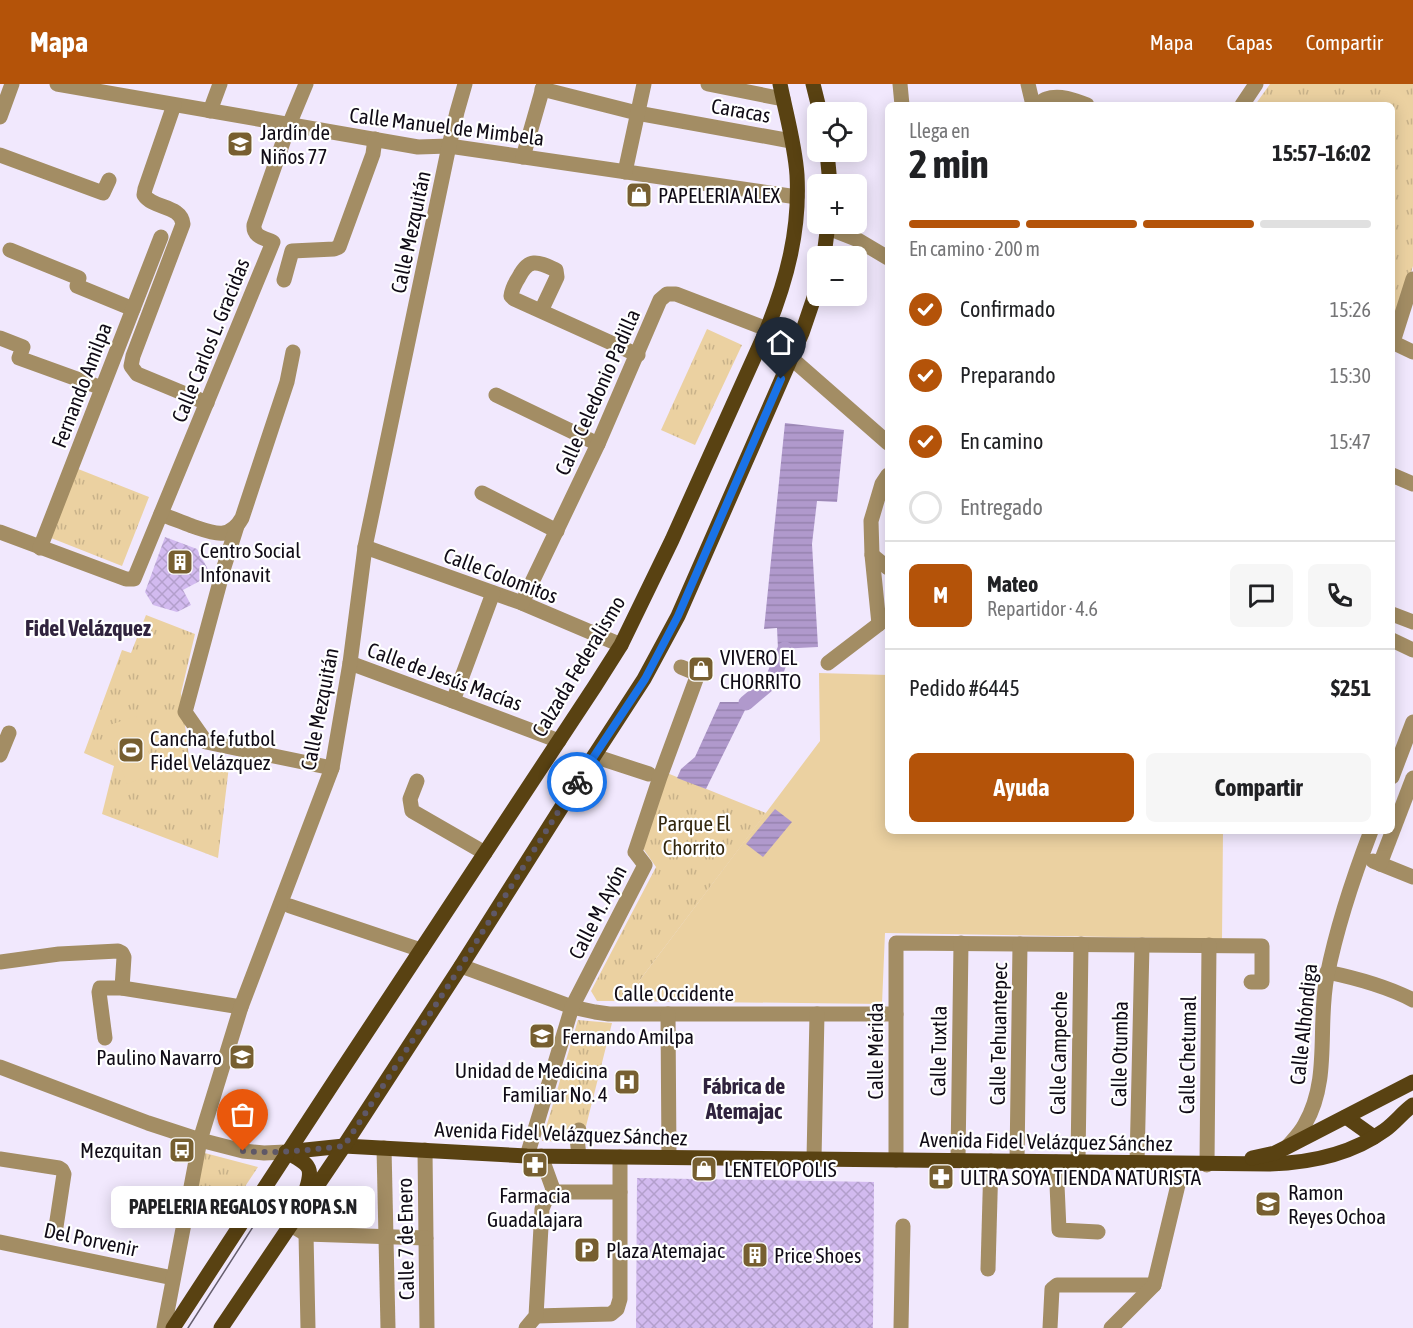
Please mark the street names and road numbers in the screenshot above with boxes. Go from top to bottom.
street label: Caracas [710,93,772,127]
street label: Calle Manuel de Mimbela [348,102,546,150]
street label: Calle Mezquitán [385,169,435,295]
street label: Calle Carlos L. Gracidas [166,255,254,425]
street label: Calle Celedonio Padilla [550,305,644,479]
street label: Fernando Amilpa [46,319,116,451]
street label: Calle Colomitos [441,542,561,608]
street label: Calzada Federalismo [527,591,629,741]
street label: Calle de Jesús Macías [364,637,526,715]
street label: Calle Mezquitán [295,646,343,772]
street label: Calle M. Ayón [563,861,631,963]
street label: Calle Tehuantepec [985,962,1011,1106]
street label: Calle Alhóndiga [1285,962,1321,1086]
street label: Calle Occidente [614,981,734,1005]
street label: Calle Campeche [1045,991,1071,1115]
street label: Calle Chetumal [1174,995,1200,1114]
street label: Calle Otumba [1106,1001,1132,1107]
street label: Calle Mérida [863,1003,887,1099]
street label: Calle Tuxtla [925,1005,951,1097]
street label: Avenida Fidel Velázquez Sánchez [434,1117,688,1149]
street label: Avenida Fidel Velázquez Sánchez [919,1127,1173,1155]
street label: Calle 7 de Enero [392,1178,418,1300]
street label: Del Porvenir [42,1217,141,1261]

